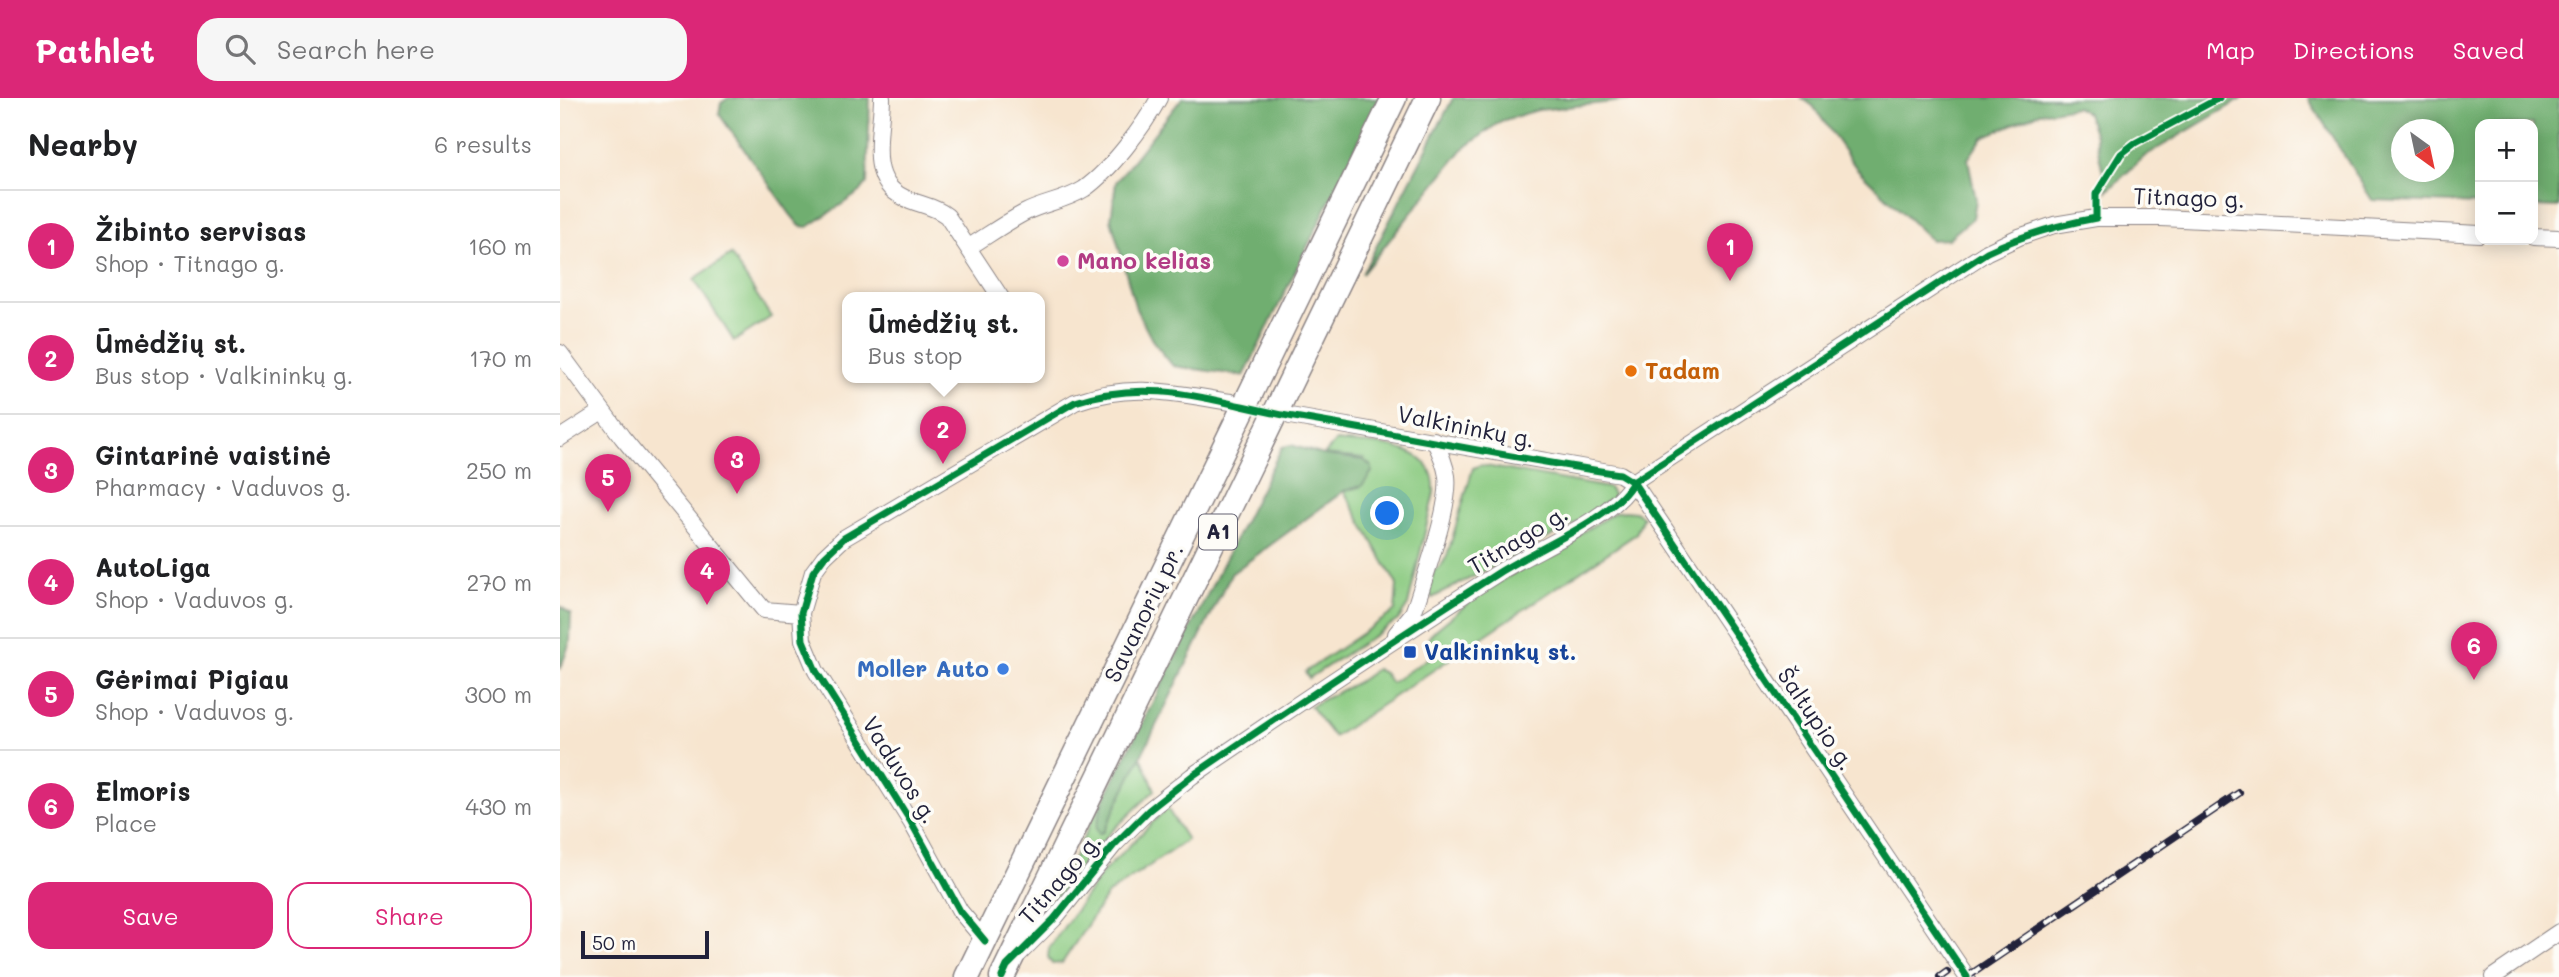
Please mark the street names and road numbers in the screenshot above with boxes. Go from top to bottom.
street label: Titnago g. [2133,180,2245,214]
street label: Valkininkų g. [1395,398,1537,454]
street label: Titnago g. [1462,498,1573,581]
road number: A1 [1199,514,1237,550]
street label: Savanorių pr. [1096,538,1190,687]
street label: Šaltupio g. [1771,661,1862,776]
street label: Vaduvos g. [856,710,946,829]
street label: Titnago g. [1011,826,1107,930]

